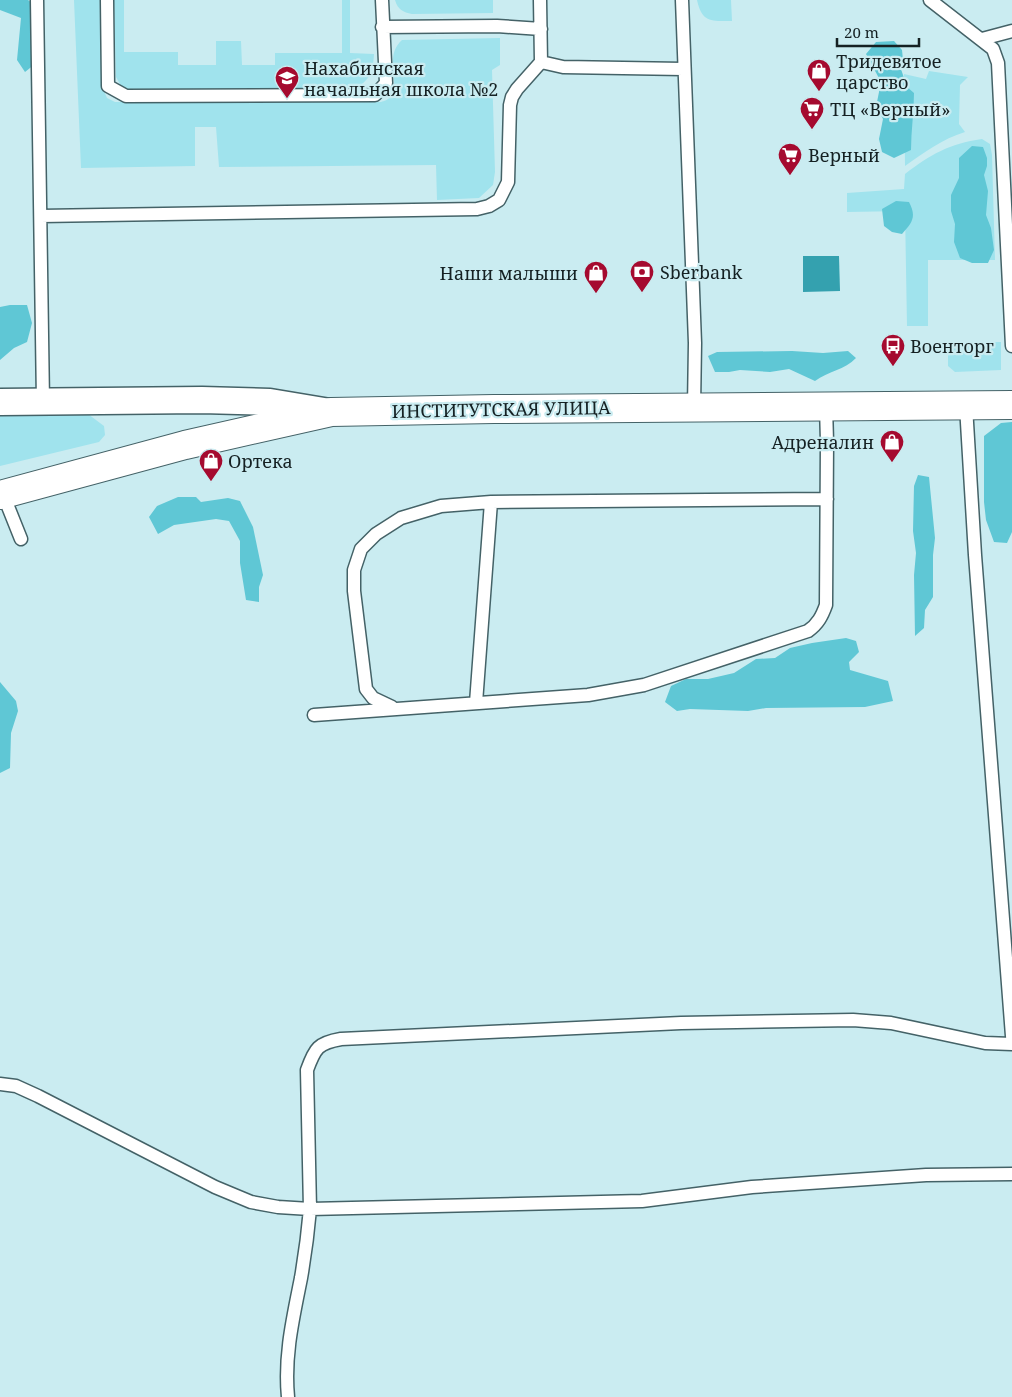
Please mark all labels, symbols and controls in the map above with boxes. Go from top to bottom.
scale bar [837,15,920,47]
text: 20 m [844,22,879,42]
place label: Тридевятое царство [836,49,941,94]
place label: Нахабинская начальная школа №2 [304,56,498,101]
shop icon: Тридевятое царство [806,58,832,92]
school or university icon: Нахабинская начальная школа №2 [274,65,300,99]
supermarket icon: ТЦ «Верный» [799,96,825,130]
place label: ТЦ «Верный» [830,97,950,121]
supermarket icon: Верный [777,142,803,176]
place label: Верный [808,143,880,167]
bank icon: Sberbank [629,259,655,293]
shop icon: Наши малыши [583,260,609,294]
place label: Sberbank [660,260,743,284]
place label: Наши малыши [440,261,578,285]
bus stop icon: Военторг [880,333,906,367]
place label: Военторг [910,334,994,358]
street label: ИНСТИТУТСКАЯ УЛИЦА [391,395,611,423]
shop icon: Адреналин [879,429,905,463]
place label: Адреналин [772,430,874,454]
shop icon: Ортека [198,448,224,482]
place label: Ортека [228,449,293,473]

